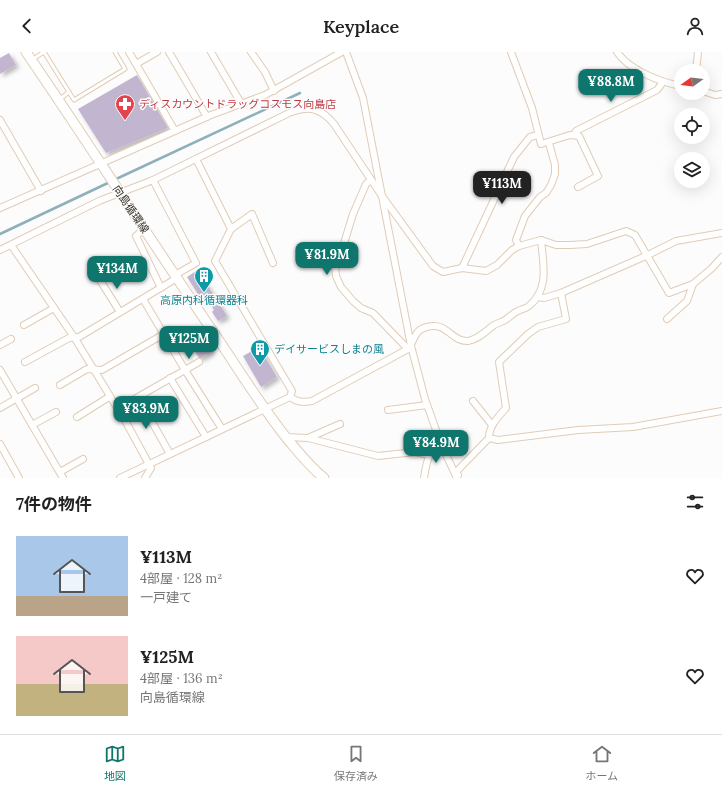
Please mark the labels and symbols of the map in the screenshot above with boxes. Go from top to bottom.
north arrow [674,64,710,100]
pin: ¥88.8M [578,69,644,103]
pharmacy icon: ディスカウントドラッグコスモス向島店 [114,93,136,121]
place label: ディスカウントドラッグコスモス向島店 [139,97,336,111]
pin: ¥113M [474,171,530,205]
street label: 向島循環線 [110,182,152,236]
pin: ¥81.9M [294,242,360,276]
pin: ¥134M [89,256,145,290]
building icon: 高原内科循環器科 [193,265,215,293]
place label: 高原内科循環器科 [160,293,248,307]
pin: ¥125M [161,326,217,360]
building icon: デイサービスしまの風 [249,338,271,366]
place label: デイサービスしまの風 [274,342,384,356]
pin: ¥83.9M [113,396,179,430]
pin: ¥84.9M [403,430,469,464]

